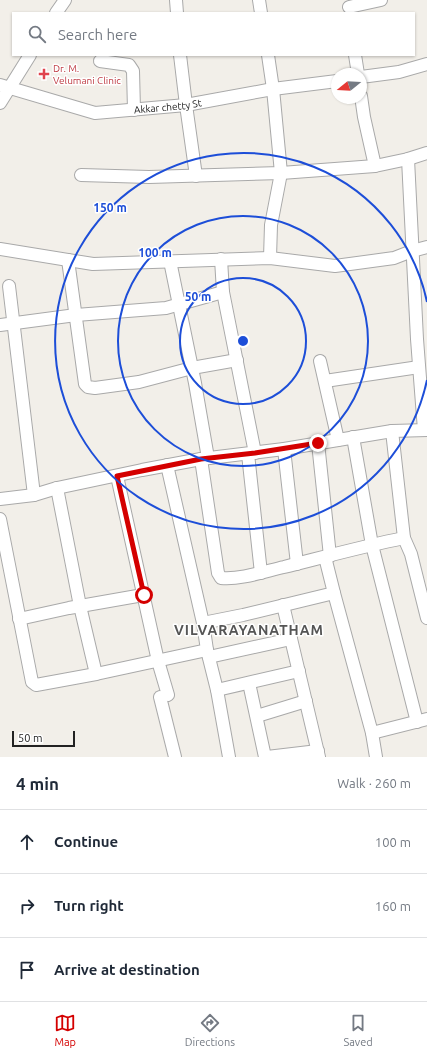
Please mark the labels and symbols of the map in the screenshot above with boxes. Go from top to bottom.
place label: Dr. M. Velumani Clinic [53,63,121,86]
marker: Dr. M. Velumani Clinic [38,68,50,80]
north arrow [331,68,367,104]
street label: Akkar chetty St [133,97,202,115]
text: 150 m [93,201,127,214]
text: 100 m [138,246,172,259]
text: 50 m [185,290,211,303]
centre of rings [236,334,250,348]
route end [309,434,327,452]
route start [135,586,153,604]
district label: VILVARAYANATHAM [174,622,324,638]
scale bar [12,729,75,748]

